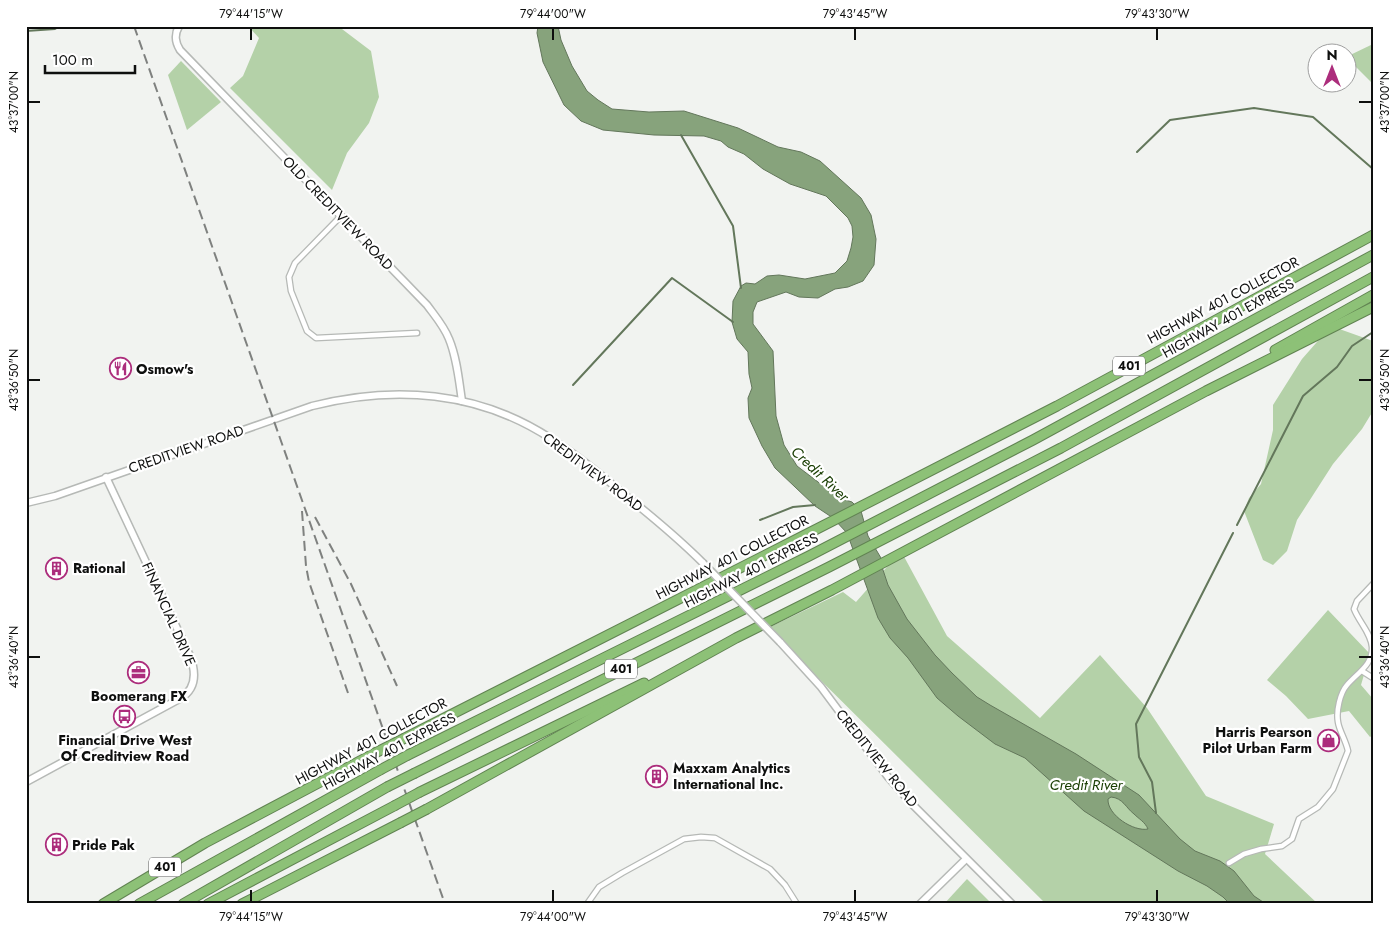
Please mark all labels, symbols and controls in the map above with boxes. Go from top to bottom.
text: 79°44'15"W [219,5,283,23]
text: 79°44'00"W [520,5,586,23]
text: 79°43'45"W [823,5,887,23]
text: 79°43'30"W [1125,5,1189,23]
scale bar [45,42,135,74]
north arrow [1306,42,1356,92]
text: N [1326,45,1338,65]
text: 100 m [52,49,93,71]
text: 43°37'00"N [5,71,23,133]
text: 43°37'00"N [1376,71,1394,133]
street label: OLD CREDITVIEW ROAD [278,151,398,275]
street label: HIGHWAY 401 COLLECTOR [1144,251,1302,348]
street label: HIGHWAY 401 EXPRESS [1158,273,1298,363]
text: 43°36'50"N [5,349,23,411]
text: 43°36'50"N [1376,349,1394,411]
road number: 401 [1113,356,1145,376]
restaurant icon: Osmow's [108,357,132,381]
place label: Osmow's [136,359,194,379]
street label: CREDITVIEW ROAD [126,420,246,478]
street label: CREDITVIEW ROAD [539,428,647,516]
water label: Credit River [786,441,855,508]
street label: HIGHWAY 401 COLLECTOR [652,510,812,604]
street label: HIGHWAY 401 EXPRESS [680,527,822,613]
building icon: Rational [45,556,69,580]
place label: Rational [73,558,126,578]
street label: FINANCIAL DRIVE [137,559,201,669]
text: 43°36'40"N [5,626,23,688]
text: 43°36'40"N [1376,626,1394,688]
road number: 401 [605,660,637,679]
office icon: Boomerang FX [127,661,151,685]
place label: Boomerang FX [91,686,188,706]
street label: HIGHWAY 401 COLLECTOR [292,692,450,789]
bus stop icon: Financial Drive West Of Creditview Road [113,705,137,729]
street label: CREDITVIEW ROAD [831,705,923,811]
street label: HIGHWAY 401 EXPRESS [319,707,459,795]
place label: Harris Pearson Pilot Urban Farm [1203,722,1312,758]
shop icon: Harris Pearson Pilot Urban Farm [1316,728,1340,752]
place label: Financial Drive West Of Creditview Road [58,730,192,766]
place label: Maxxam Analytics International Inc. [673,758,791,794]
building icon: Maxxam Analytics International Inc. [645,764,669,788]
water label: Credit River [1050,774,1123,796]
building icon: Pride Pak [44,833,68,857]
place label: Pride Pak [72,835,135,855]
road number: 401 [149,858,181,876]
text: 79°44'15"W [219,908,283,926]
text: 79°44'00"W [520,908,586,926]
text: 79°43'45"W [823,908,887,926]
text: 79°43'30"W [1125,908,1189,926]

